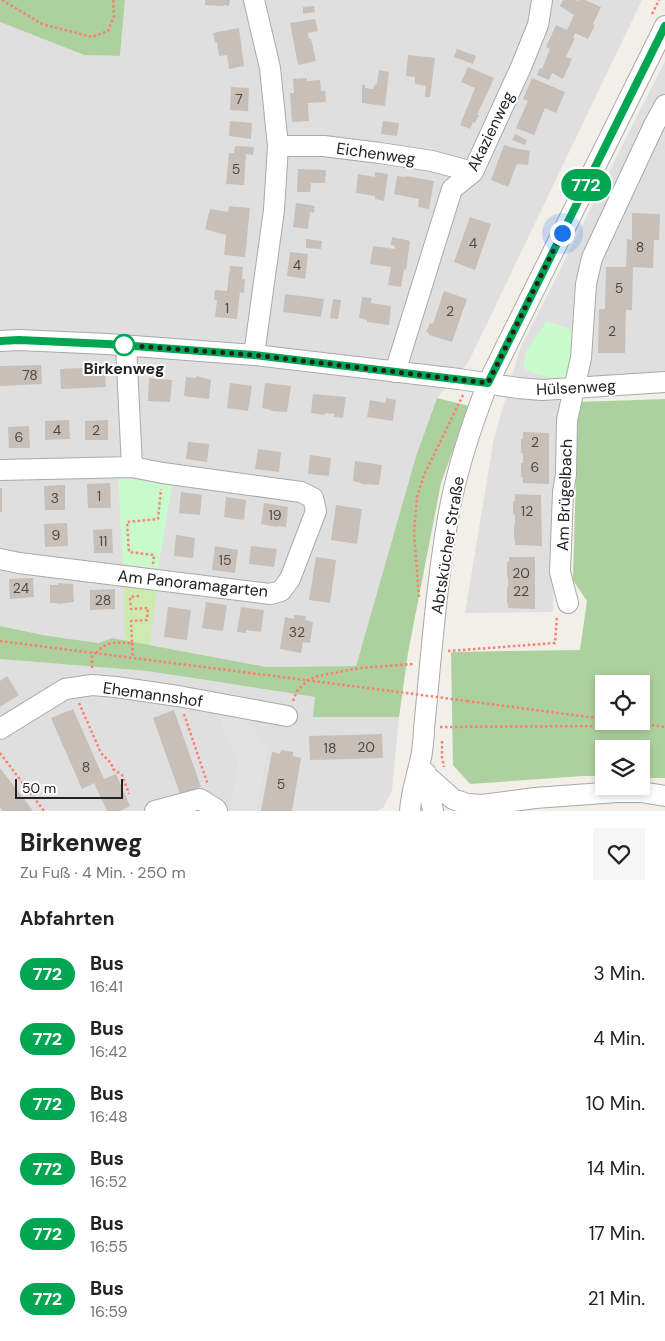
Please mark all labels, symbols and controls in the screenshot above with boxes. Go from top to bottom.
street label: Akazienweg [462,88,519,175]
house number: 7 [235,90,243,108]
street label: Eichenweg [335,138,417,169]
house number: 5 [232,160,240,178]
line badge: 772 [557,169,615,201]
text: 772 [571,173,601,197]
your location [550,221,575,246]
house number: 4 [469,234,478,252]
house number: 8 [636,238,644,256]
house number: 4 [293,256,302,274]
house number: 5 [615,279,623,297]
house number: 1 [225,299,229,317]
house number: 2 [446,302,454,320]
house number: 2 [608,322,616,340]
marker: Birkenweg [113,334,135,356]
place label: Birkenweg [83,358,165,379]
house number: 78 [22,366,38,384]
street label: Hülsenweg [536,375,616,400]
house number: 4 [53,421,62,439]
house number: 2 [92,421,100,439]
house number: 6 [15,428,23,446]
house number: 2 [531,433,539,451]
street label: Am Brügelbach [552,439,577,551]
house number: 6 [531,458,539,476]
street label: Abtskücher Straße [426,475,469,615]
house number: 1 [97,487,101,505]
house number: 3 [51,489,59,507]
house number: 12 [521,502,533,520]
house number: 19 [268,506,282,524]
house number: 9 [52,526,61,544]
house number: 11 [99,532,107,550]
house number: 15 [219,551,231,569]
house number: 20 [512,564,530,582]
street label: Am Panoramagarten [117,565,269,602]
house number: 24 [13,579,30,597]
house number: 22 [513,582,529,600]
house number: 28 [95,591,111,609]
house number: 32 [289,623,305,641]
map controls [595,675,650,795]
button: locate [595,675,650,730]
street label: Ehemannshof [102,677,204,712]
house number: 20 [357,738,375,756]
house number: 18 [324,739,336,757]
button: layers [595,740,650,795]
house number: 8 [82,758,90,776]
house number: 5 [277,775,285,793]
scale bar [15,776,122,799]
text: 50 m [22,779,56,797]
text: Birkenweg [20,827,142,858]
button: heart [593,828,645,880]
text: Zu Fuß · 4 Min. · 250 m [20,862,186,883]
text: Abfahrten [20,906,114,931]
text: Bus [90,951,124,976]
text: 3 Min. [594,961,645,986]
text: 772 [33,962,62,986]
text: 16:41 [90,976,123,997]
text: Bus [90,1016,124,1041]
text: 4 Min. [593,1026,645,1051]
text: 772 [33,1027,62,1051]
text: 16:42 [90,1041,127,1062]
text: Bus [90,1081,124,1106]
text: 10 Min. [586,1091,645,1116]
text: 772 [33,1092,62,1116]
text: 16:48 [90,1106,128,1127]
text: Bus [90,1146,124,1171]
text: 14 Min. [587,1156,645,1181]
text: 772 [33,1157,62,1181]
text: 16:52 [90,1171,127,1192]
text: Bus [90,1211,124,1236]
text: 17 Min. [589,1221,645,1246]
text: 772 [33,1222,62,1246]
text: 16:55 [90,1236,128,1257]
text: Bus [90,1276,124,1301]
text: 21 Min. [588,1286,645,1311]
text: 772 [33,1287,62,1311]
text: 16:59 [90,1301,128,1322]

